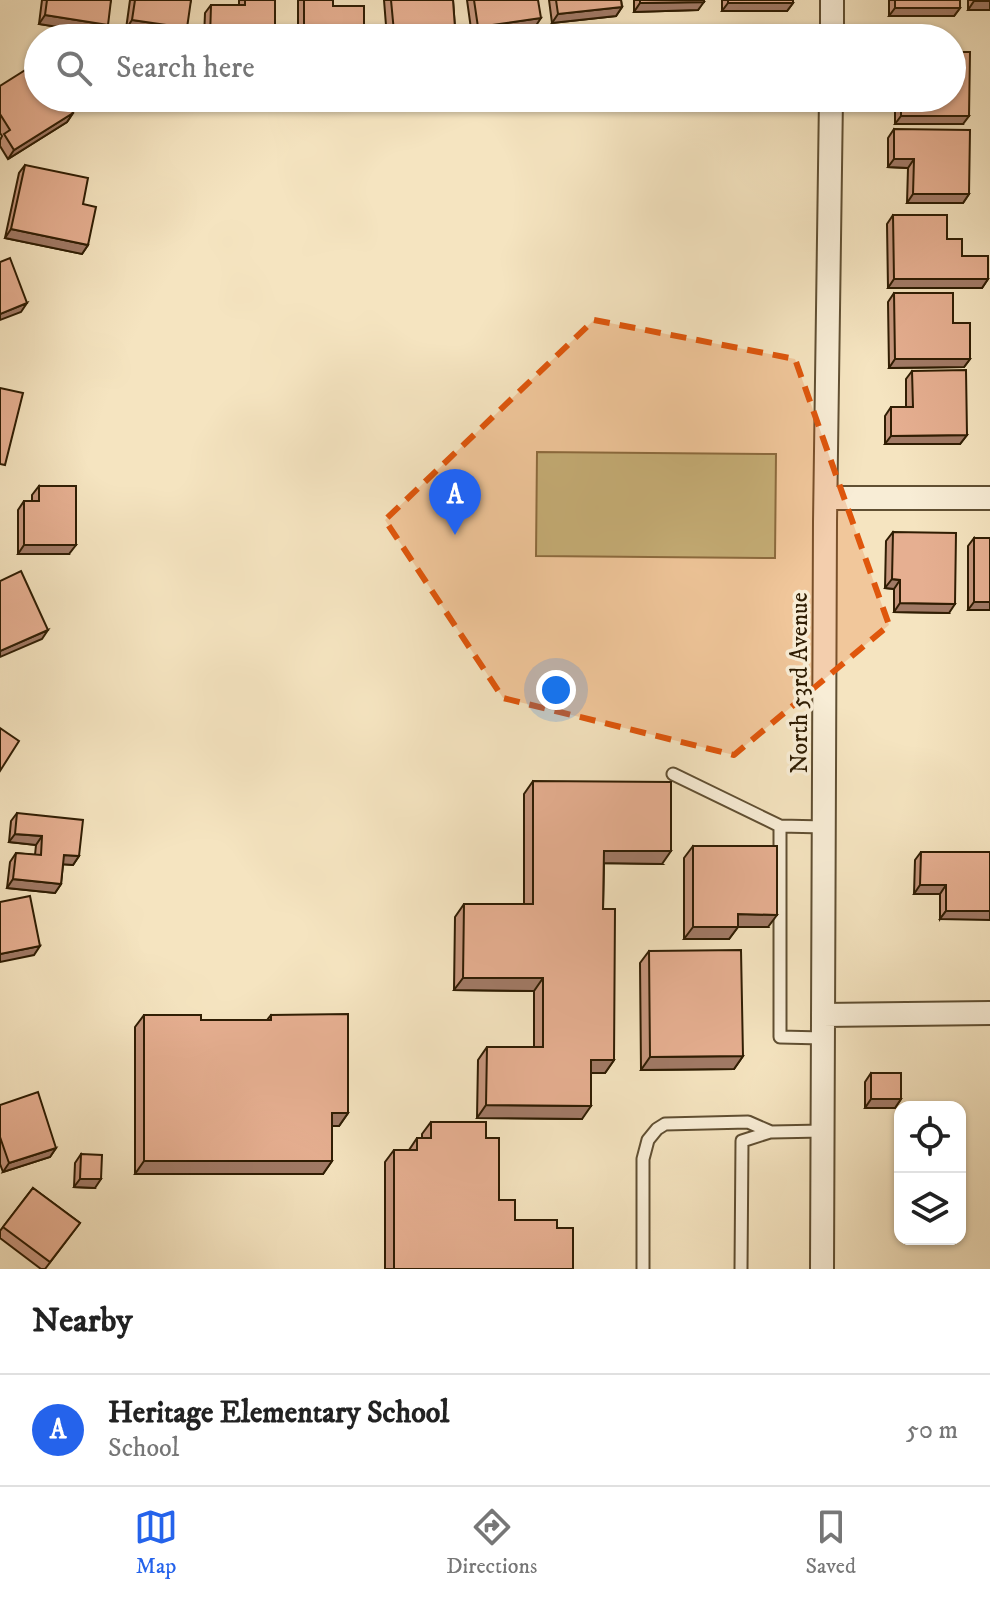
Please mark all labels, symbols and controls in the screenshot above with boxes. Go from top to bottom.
search box [24,24,966,112]
icon: search [52,46,96,90]
text: Search here [116,50,255,87]
pin: A [429,469,481,535]
street label: North 53rd Avenue [785,592,815,774]
your location [536,670,576,710]
map controls [894,1101,966,1245]
button: locate [894,1101,966,1173]
button: layers [894,1173,966,1245]
text: Nearby [32,1300,133,1342]
text: Heritage Elementary School [108,1395,449,1432]
text: A [50,1414,66,1447]
text: 50 m [906,1414,958,1447]
text: School [108,1432,179,1465]
tab: Map [134,1505,178,1580]
tab: Directions [446,1505,537,1580]
tab: Saved [805,1505,856,1580]

